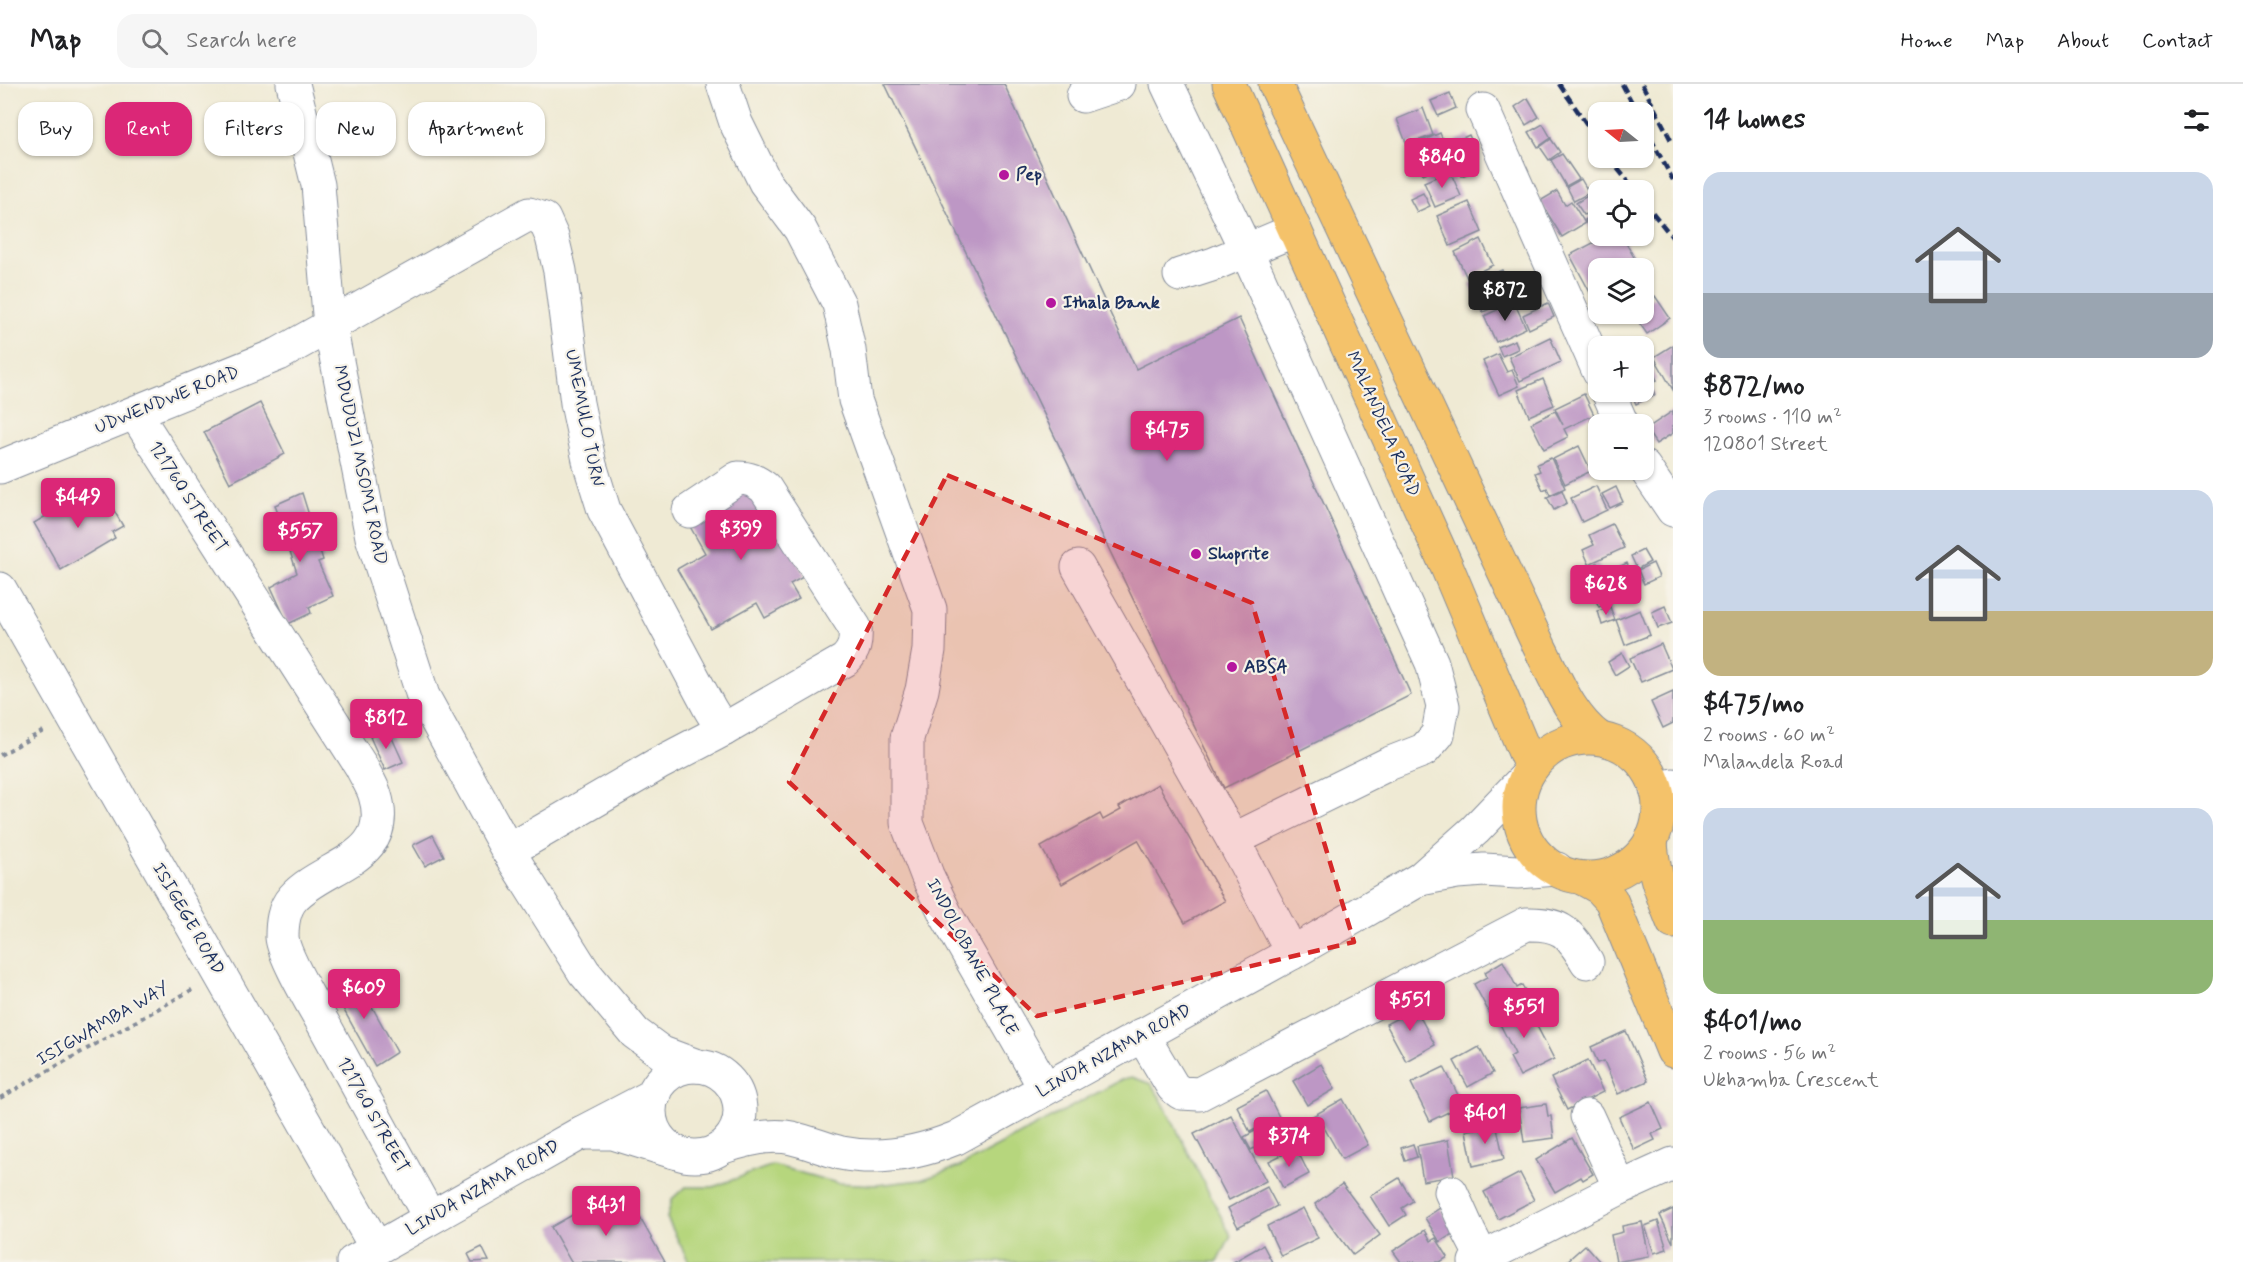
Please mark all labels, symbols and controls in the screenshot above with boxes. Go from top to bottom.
search box [117,14,537,68]
text: Map [30,23,81,60]
icon: search [138,25,171,58]
text: Search here [186,27,297,55]
text: Home [1901,27,1953,55]
text: Map [1986,27,2024,55]
text: About [2057,27,2109,55]
text: Contact [2142,27,2213,55]
chip: Buy [18,102,93,156]
chip: Rent [105,102,192,156]
chip: Filters [204,102,304,156]
chip: New [316,102,396,156]
chip: Apartment [408,102,545,156]
north arrow [1588,102,1654,168]
map controls [1588,102,1654,480]
text: 14 homes [1703,103,1805,137]
icon: filters [2180,104,2213,137]
pin: $840 [1406,138,1478,189]
text: $840 [1418,144,1466,171]
place label: Pep [1016,163,1042,187]
marker: Pep [997,168,1011,182]
button: locate [1588,180,1654,246]
icon: home [1904,211,2012,319]
button: layers [1588,258,1654,324]
pin: $872 [1469,271,1541,322]
text: $872 [1482,277,1528,304]
place label: Ithala Bank [1063,291,1160,315]
marker: Ithala Bank [1044,296,1058,310]
button: + [1588,336,1654,402]
street label: UMEMULO TURN [559,347,609,489]
street label: MALANDELA ROAD [1340,348,1426,500]
street label: UDWENDWE ROAD [91,360,243,440]
street label: MDUDUZI MSOMI ROAD [327,363,393,567]
text: $872/mo [1703,370,1805,404]
text: 3 rooms · 110 m² [1703,404,1842,431]
pin: $475 [1131,411,1203,462]
button: − [1588,414,1654,480]
text: $475 [1145,417,1189,444]
text: 120801 Street [1703,431,1828,458]
street label: 121760 STREET [143,436,233,558]
pin: $449 [42,478,114,529]
text: $449 [55,484,101,511]
pin: $399 [705,510,777,561]
pin: $557 [264,512,336,563]
text: $399 [719,516,763,543]
text: $557 [277,518,323,545]
icon: home [1904,529,2012,637]
place label: Shoprite [1208,542,1269,566]
marker: Shoprite [1189,547,1203,561]
pin: $628 [1570,565,1642,616]
text: $628 [1584,571,1628,598]
place label: ABSA [1244,655,1288,679]
marker: ABSA [1225,660,1239,674]
text: $475/mo [1703,688,1804,722]
pin: $812 [350,699,422,750]
text: $812 [364,705,408,732]
text: 2 rooms · 60 m² [1703,722,1835,749]
text: Malandela Road [1703,749,1843,776]
icon: home [1904,847,2012,955]
street label: ISIGEGE ROAD [146,859,230,979]
street label: INDOLOBANE PLACE [920,874,1024,1040]
pin: $609 [328,969,400,1020]
text: $609 [342,975,386,1002]
street label: ISIGWAMBA WAY [32,976,174,1072]
pin: $551 [1374,981,1446,1032]
text: $551 [1389,987,1431,1014]
pin: $551 [1488,988,1560,1039]
text: $551 [1503,994,1545,1021]
street label: LINDA NZAMA ROAD [1032,998,1196,1104]
text: $401/mo [1703,1006,1802,1040]
text: 2 rooms · 56 m² [1703,1040,1836,1067]
street label: 121760 STREET [331,1053,415,1177]
text: Ukhamba Crescent [1703,1067,1879,1094]
pin: $401 [1449,1094,1521,1145]
text: $401 [1464,1100,1506,1127]
pin: $374 [1253,1117,1325,1168]
text: $374 [1268,1123,1310,1150]
street label: LINDA NZAMA ROAD [402,1134,564,1242]
pin: $431 [570,1186,642,1237]
text: $431 [586,1192,626,1219]

